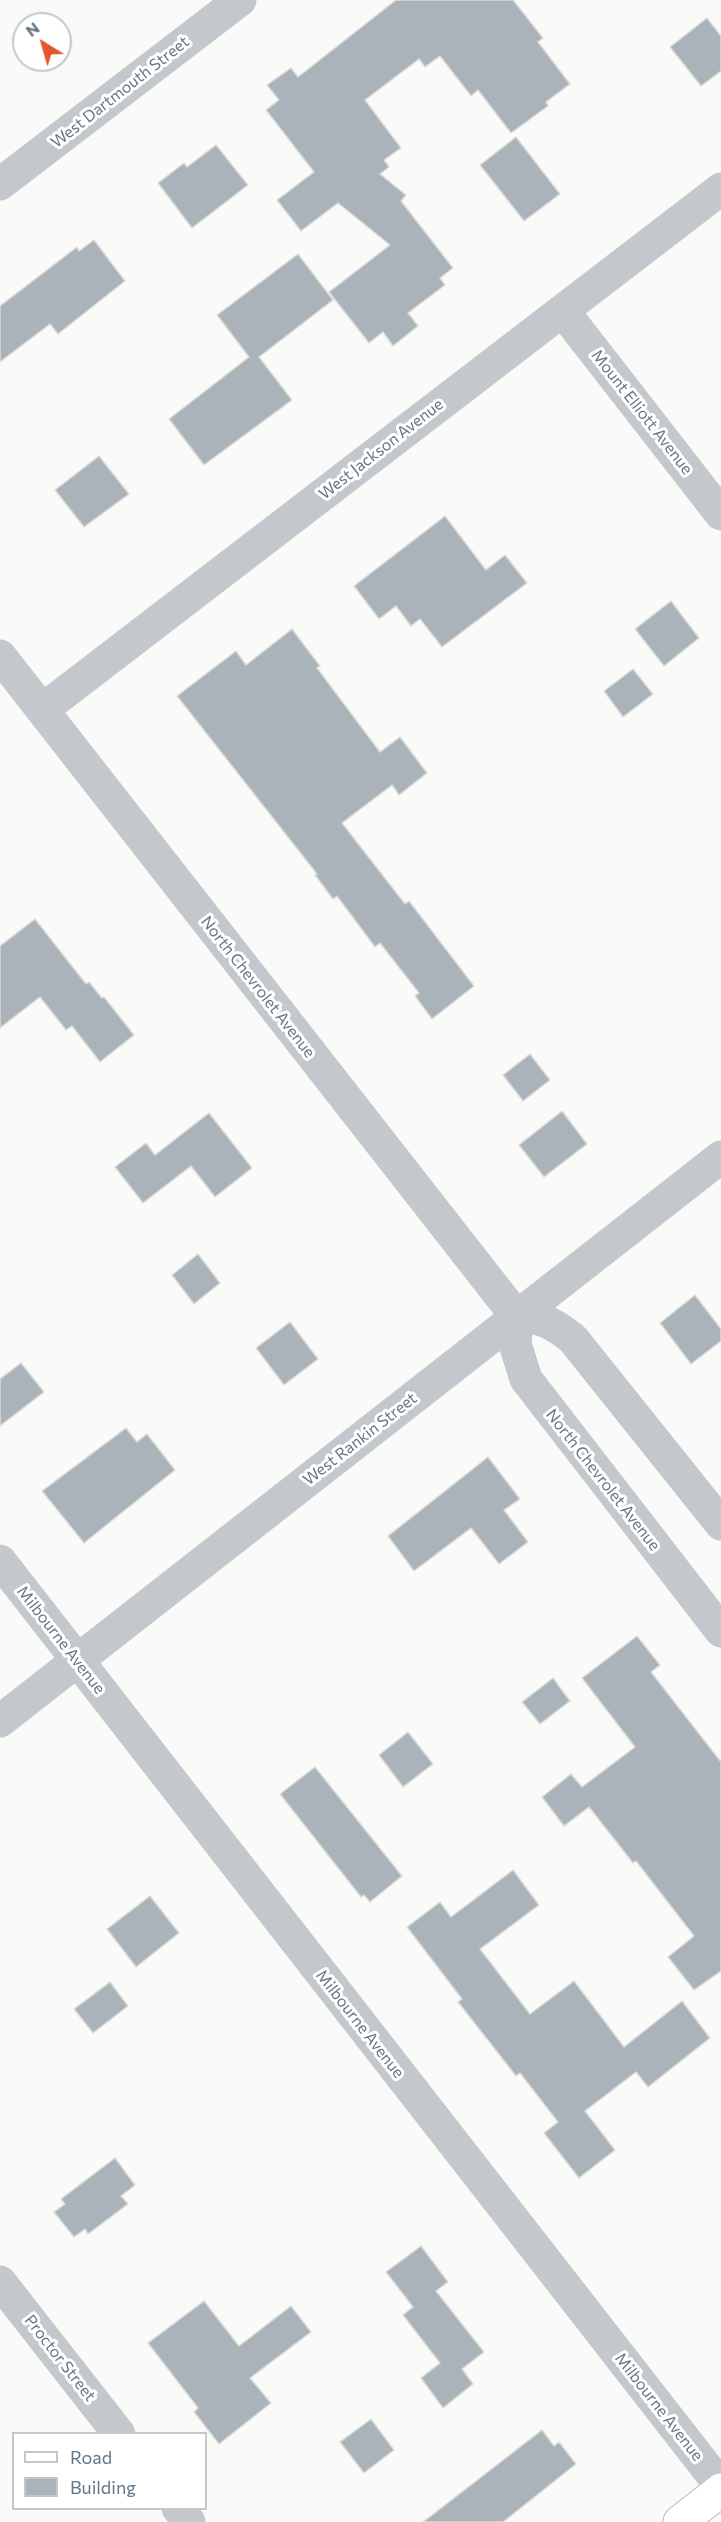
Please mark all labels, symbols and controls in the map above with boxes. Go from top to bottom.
north arrow [12,12,72,72]
text: N [22,18,43,40]
street label: West Dartmouth Street [47,32,193,152]
street label: Mount Elliott Avenue [587,346,697,478]
street label: West Jackson Avenue [315,394,447,504]
street label: North Chevrolet Avenue [197,912,319,1062]
street label: West Rankin Street [299,1389,421,1489]
street label: North Chevrolet Avenue [542,1405,664,1555]
street label: Milbourne Avenue [13,1582,109,1698]
street label: Milbourne Avenue [312,1966,408,2082]
street label: Proctor Street [20,2311,100,2405]
street label: Milbourne Avenue [611,2349,707,2465]
legend [12,2432,207,2510]
text: Road [70,2446,112,2468]
text: Building [70,2476,136,2498]

